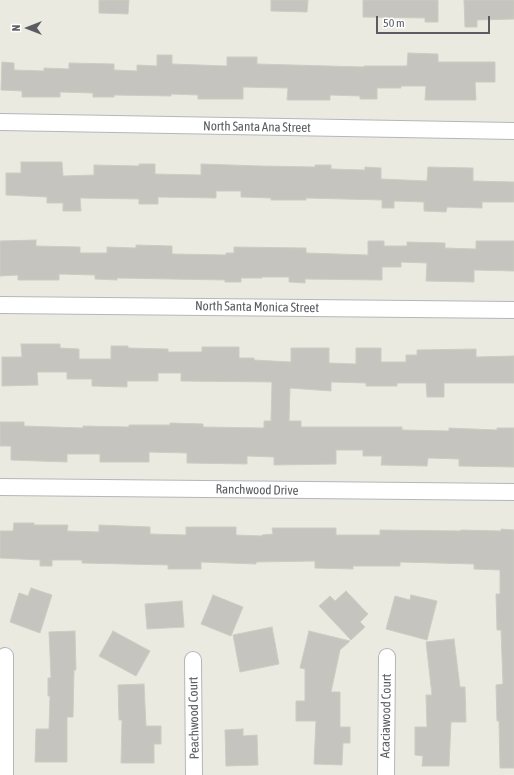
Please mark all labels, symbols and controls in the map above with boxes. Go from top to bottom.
north arrow [8,8,48,48]
scale bar [378,8,492,34]
text: 50 m [383,16,405,30]
text: N [10,25,22,31]
street label: North Santa Ana Street [203,118,311,136]
street label: North Santa Monica Street [195,298,319,316]
street label: Ranchwood Drive [215,481,299,499]
street label: Acaciawood Court [377,674,395,758]
street label: Peachwood Court [185,676,203,760]

